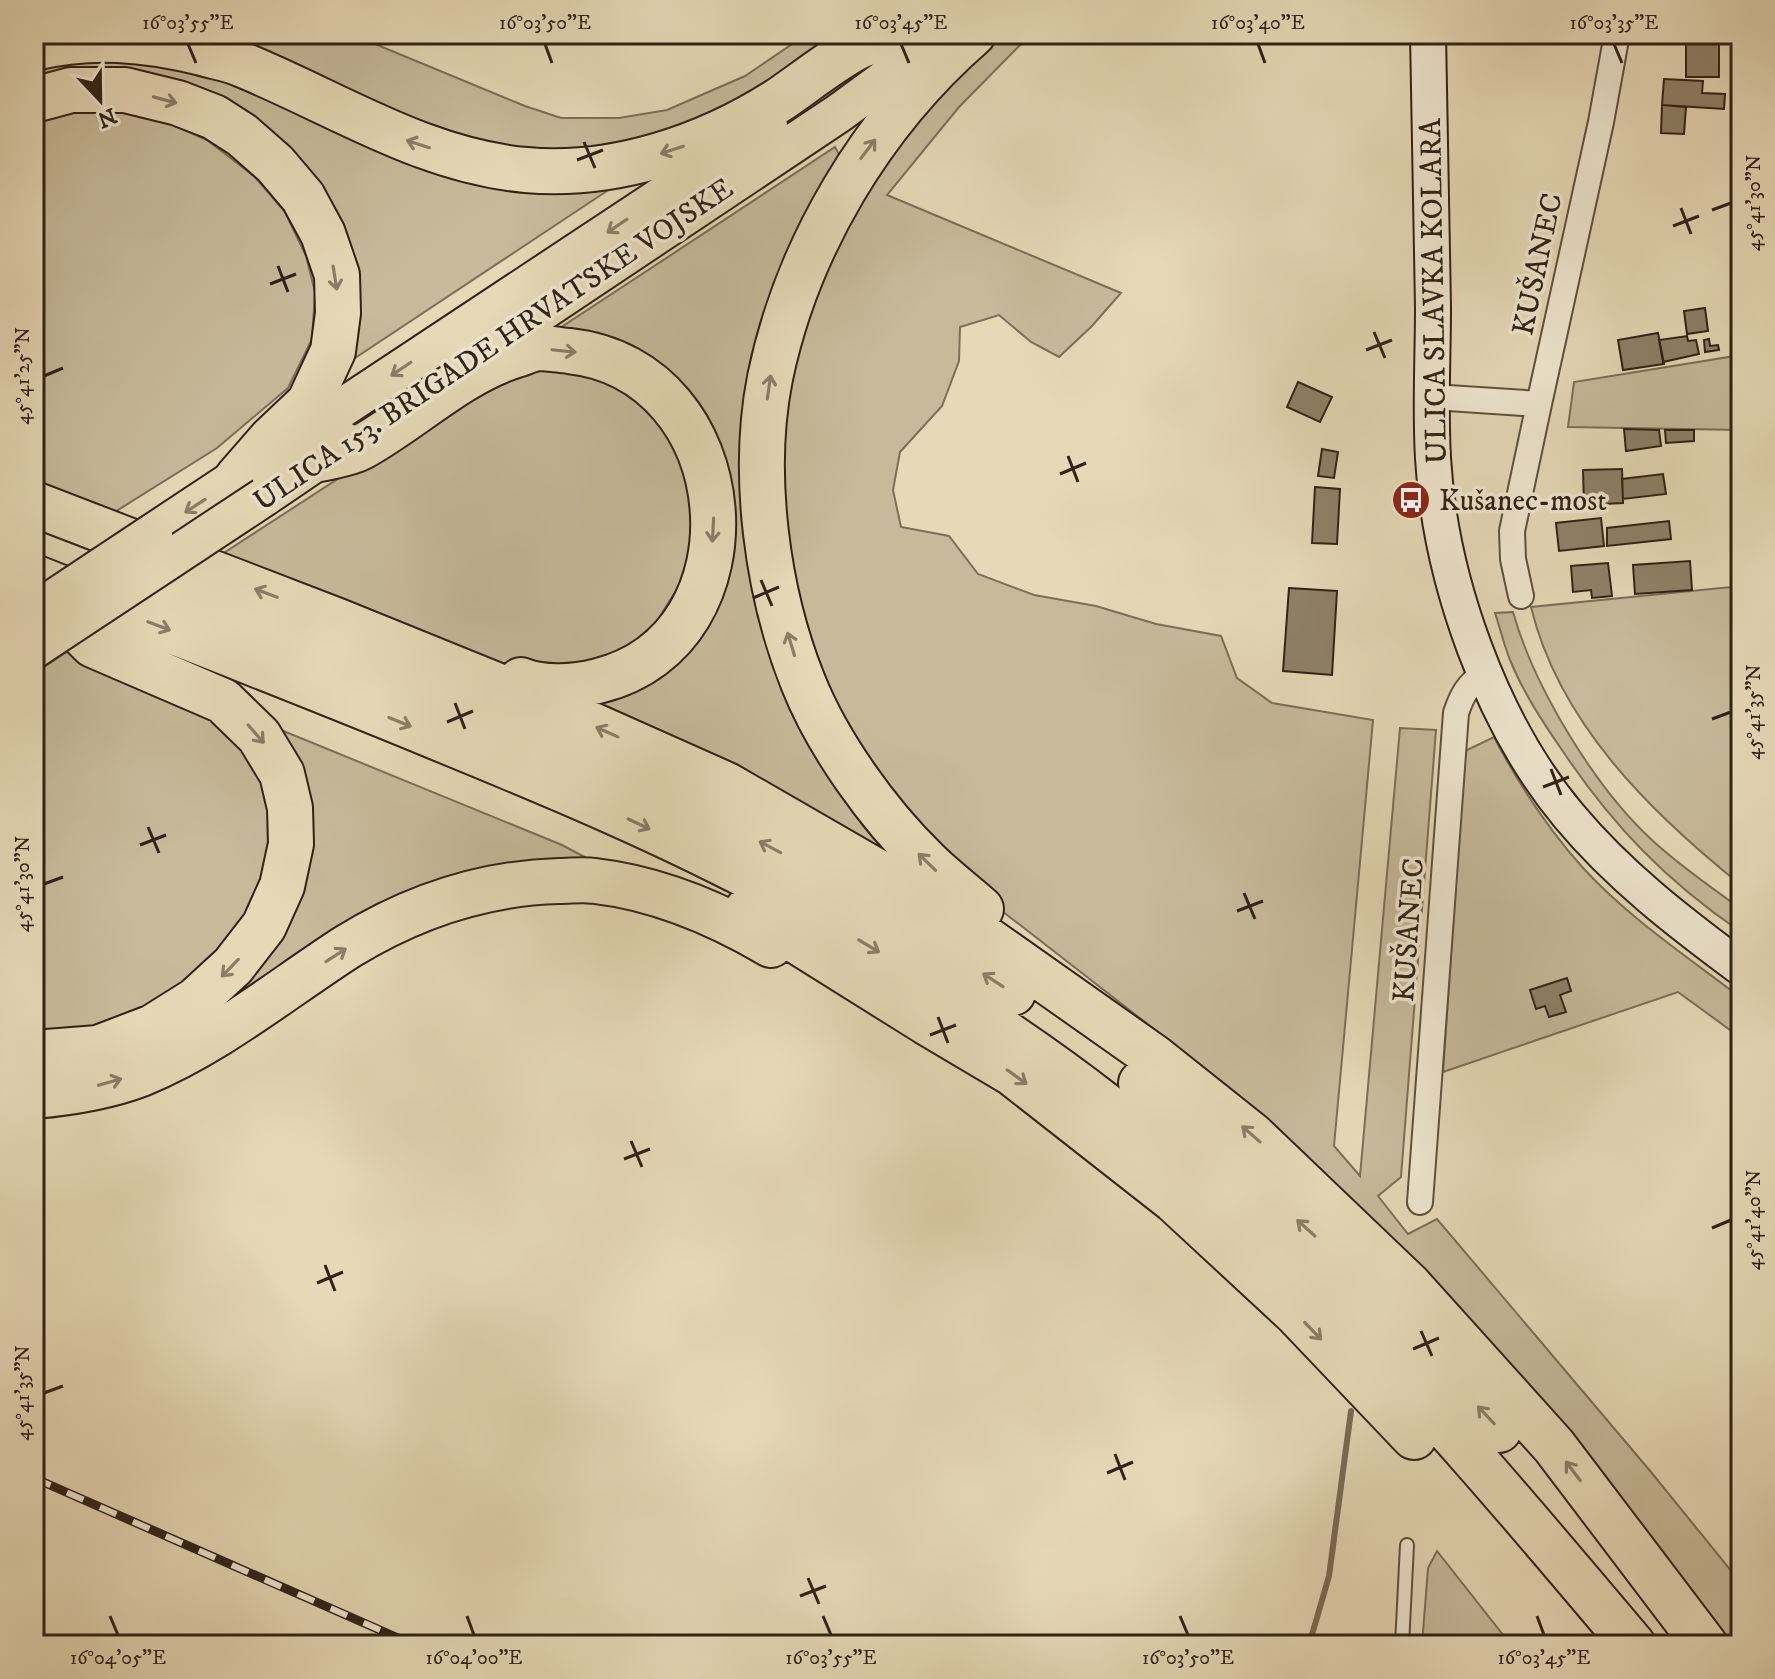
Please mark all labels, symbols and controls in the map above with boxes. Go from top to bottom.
text: 16°03'55"E [142,11,234,36]
text: 16°03'50"E [499,11,591,36]
text: 16°03'45"E [855,11,947,36]
text: 16°03'40"E [1211,11,1305,36]
text: 16°03'35"E [1570,11,1658,36]
north arrow [60,60,140,140]
one-way arrow [152,93,178,108]
text: N [93,101,120,133]
street label: ULICA SLAVKA KOLARA [1413,117,1456,464]
one-way arrow [406,136,431,151]
one-way arrow [860,139,877,160]
one-way arrow [660,144,685,159]
text: 45°41'30"N [1742,155,1767,251]
street label: ULICA 153. BRIGADE HRVATSKE VOJSKE [247,170,741,520]
street label: KUŠANEC [1503,189,1572,339]
one-way arrow [607,217,629,234]
one-way arrow [328,265,343,290]
text: 45°41'25"N [11,327,36,425]
one-way arrow [550,343,577,358]
one-way arrow [390,361,412,378]
one-way arrow [762,375,777,400]
bus stop icon: Kušanec-most [1390,479,1432,521]
place label: Kušanec-most [1439,483,1607,520]
one-way arrow [184,498,207,514]
one-way arrow [705,516,720,543]
one-way arrow [254,585,278,599]
one-way arrow [146,620,171,634]
one-way arrow [783,632,797,657]
text: 45°41'35"N [1742,664,1767,760]
one-way arrow [387,716,412,730]
one-way arrow [596,723,620,738]
one-way arrow [247,724,265,744]
one-way arrow [627,818,651,833]
text: 45°41'30"N [11,836,36,932]
one-way arrow [759,838,782,854]
one-way arrow [917,852,937,871]
street label: KUŠANEC [1384,857,1433,1004]
one-way arrow [857,938,880,954]
one-way arrow [324,947,346,964]
one-way arrow [220,958,239,978]
one-way arrow [982,971,1005,987]
one-way arrow [1006,1068,1027,1085]
one-way arrow [97,1074,123,1089]
one-way arrow [1241,1126,1261,1144]
text: 45°41'40"N [1742,1170,1767,1270]
one-way arrow [1296,1218,1316,1237]
one-way arrow [1304,1321,1323,1341]
text: 45°41'35"N [11,1345,36,1441]
one-way arrow [1477,1406,1495,1426]
one-way arrow [1565,1461,1582,1482]
text: 16°04'05"E [70,1646,166,1671]
text: 16°04'00"E [425,1646,523,1671]
text: 16°03'55"E [785,1646,877,1671]
text: 16°03'50"E [1142,1646,1234,1671]
text: 16°03'45"E [1498,1646,1590,1671]

